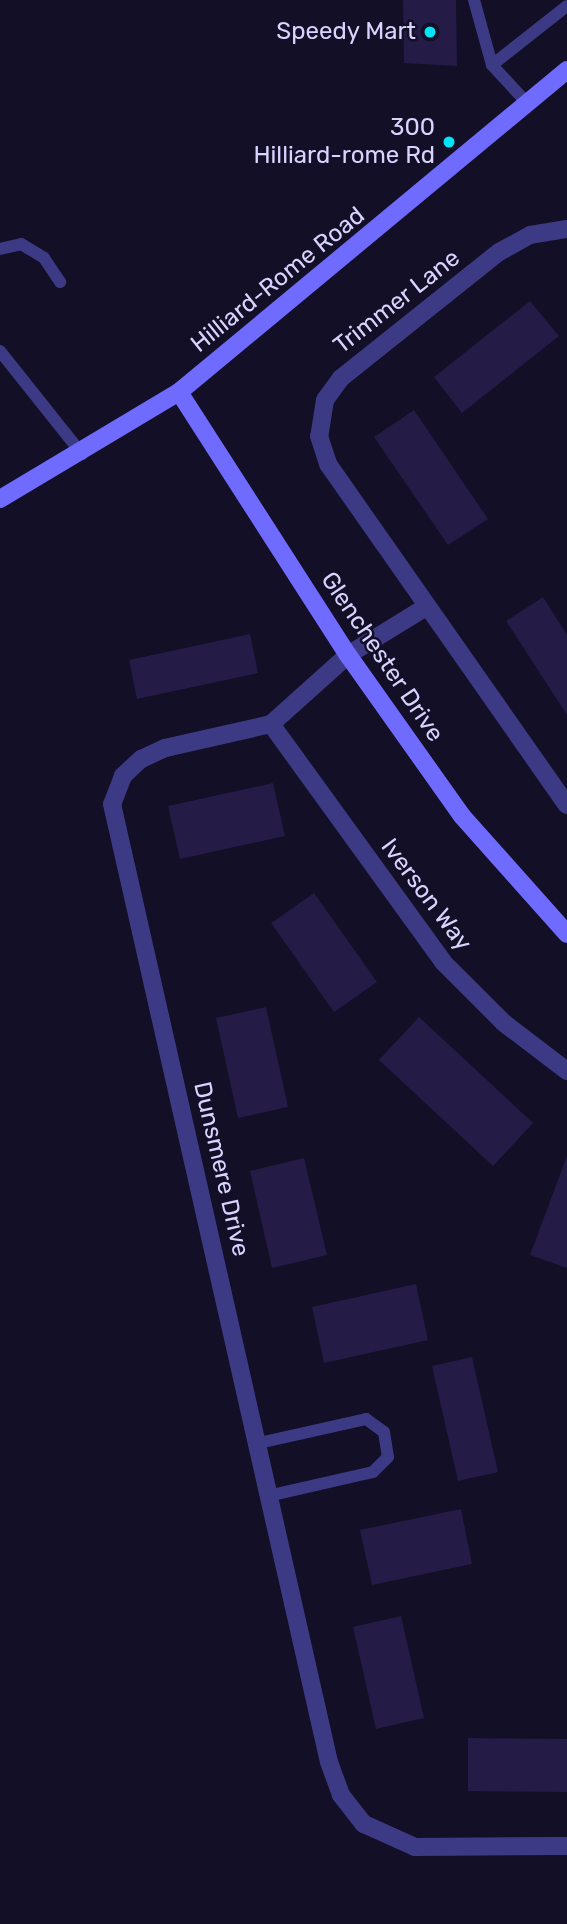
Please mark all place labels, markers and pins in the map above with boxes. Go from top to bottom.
place label: Speedy Mart [276,18,416,46]
marker: Speedy Mart [422,24,438,40]
place label: 300 Hilliard-rome Rd [253,114,435,170]
marker: 300 Hilliard-rome Rd [441,134,457,150]

